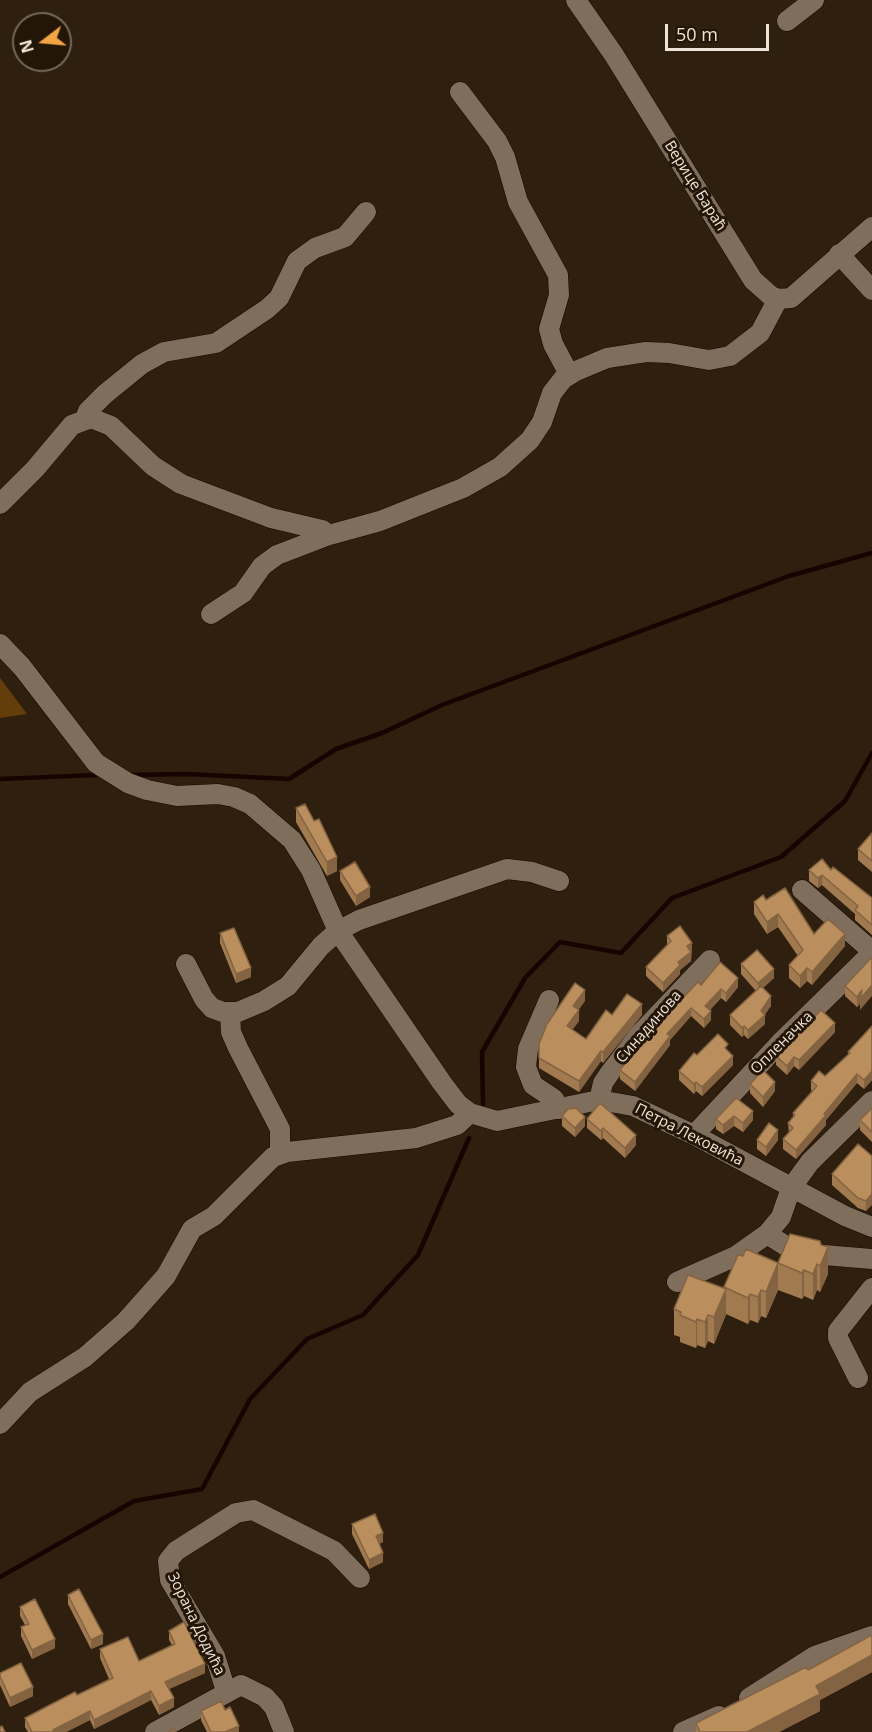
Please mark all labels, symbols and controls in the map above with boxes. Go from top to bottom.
north arrow [12,12,72,72]
scale bar [668,12,772,50]
text: 50 m [676,22,718,46]
text: N [14,37,39,56]
street label: Верице Бараћ [660,138,730,234]
street label: Синадинова [613,987,685,1067]
street label: Опленачка [747,1008,817,1078]
street label: Петра Лековића [632,1100,746,1170]
street label: Зорана Додића [163,1570,229,1678]

